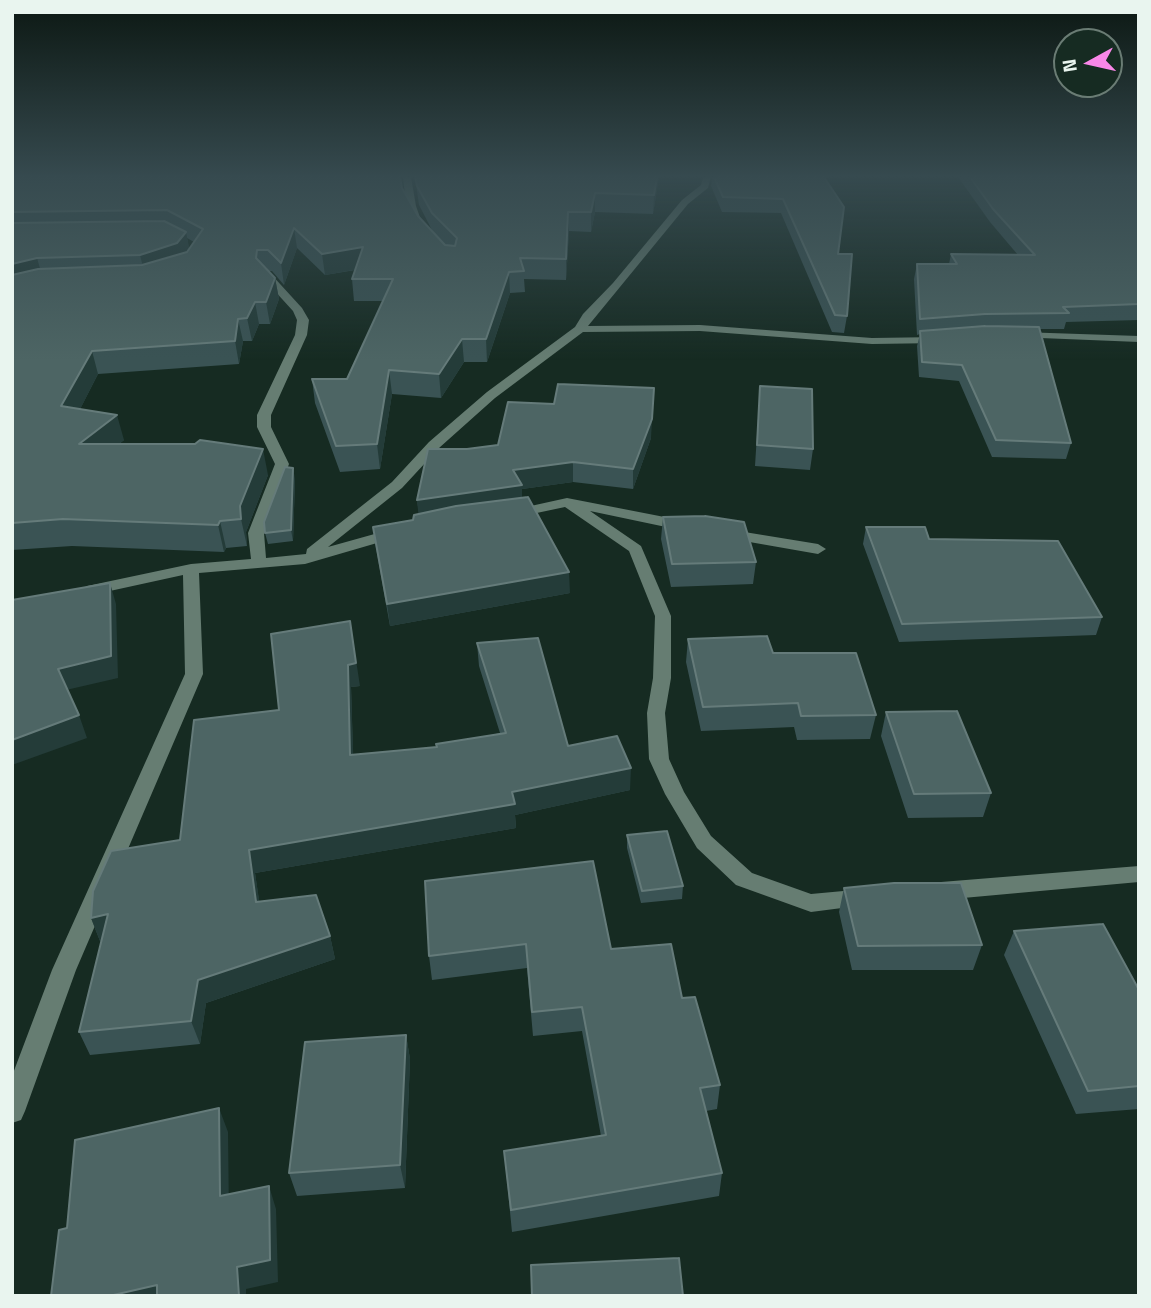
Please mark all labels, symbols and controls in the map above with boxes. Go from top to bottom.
north arrow [1053,28,1123,98]
text: N [1053,57,1084,74]

